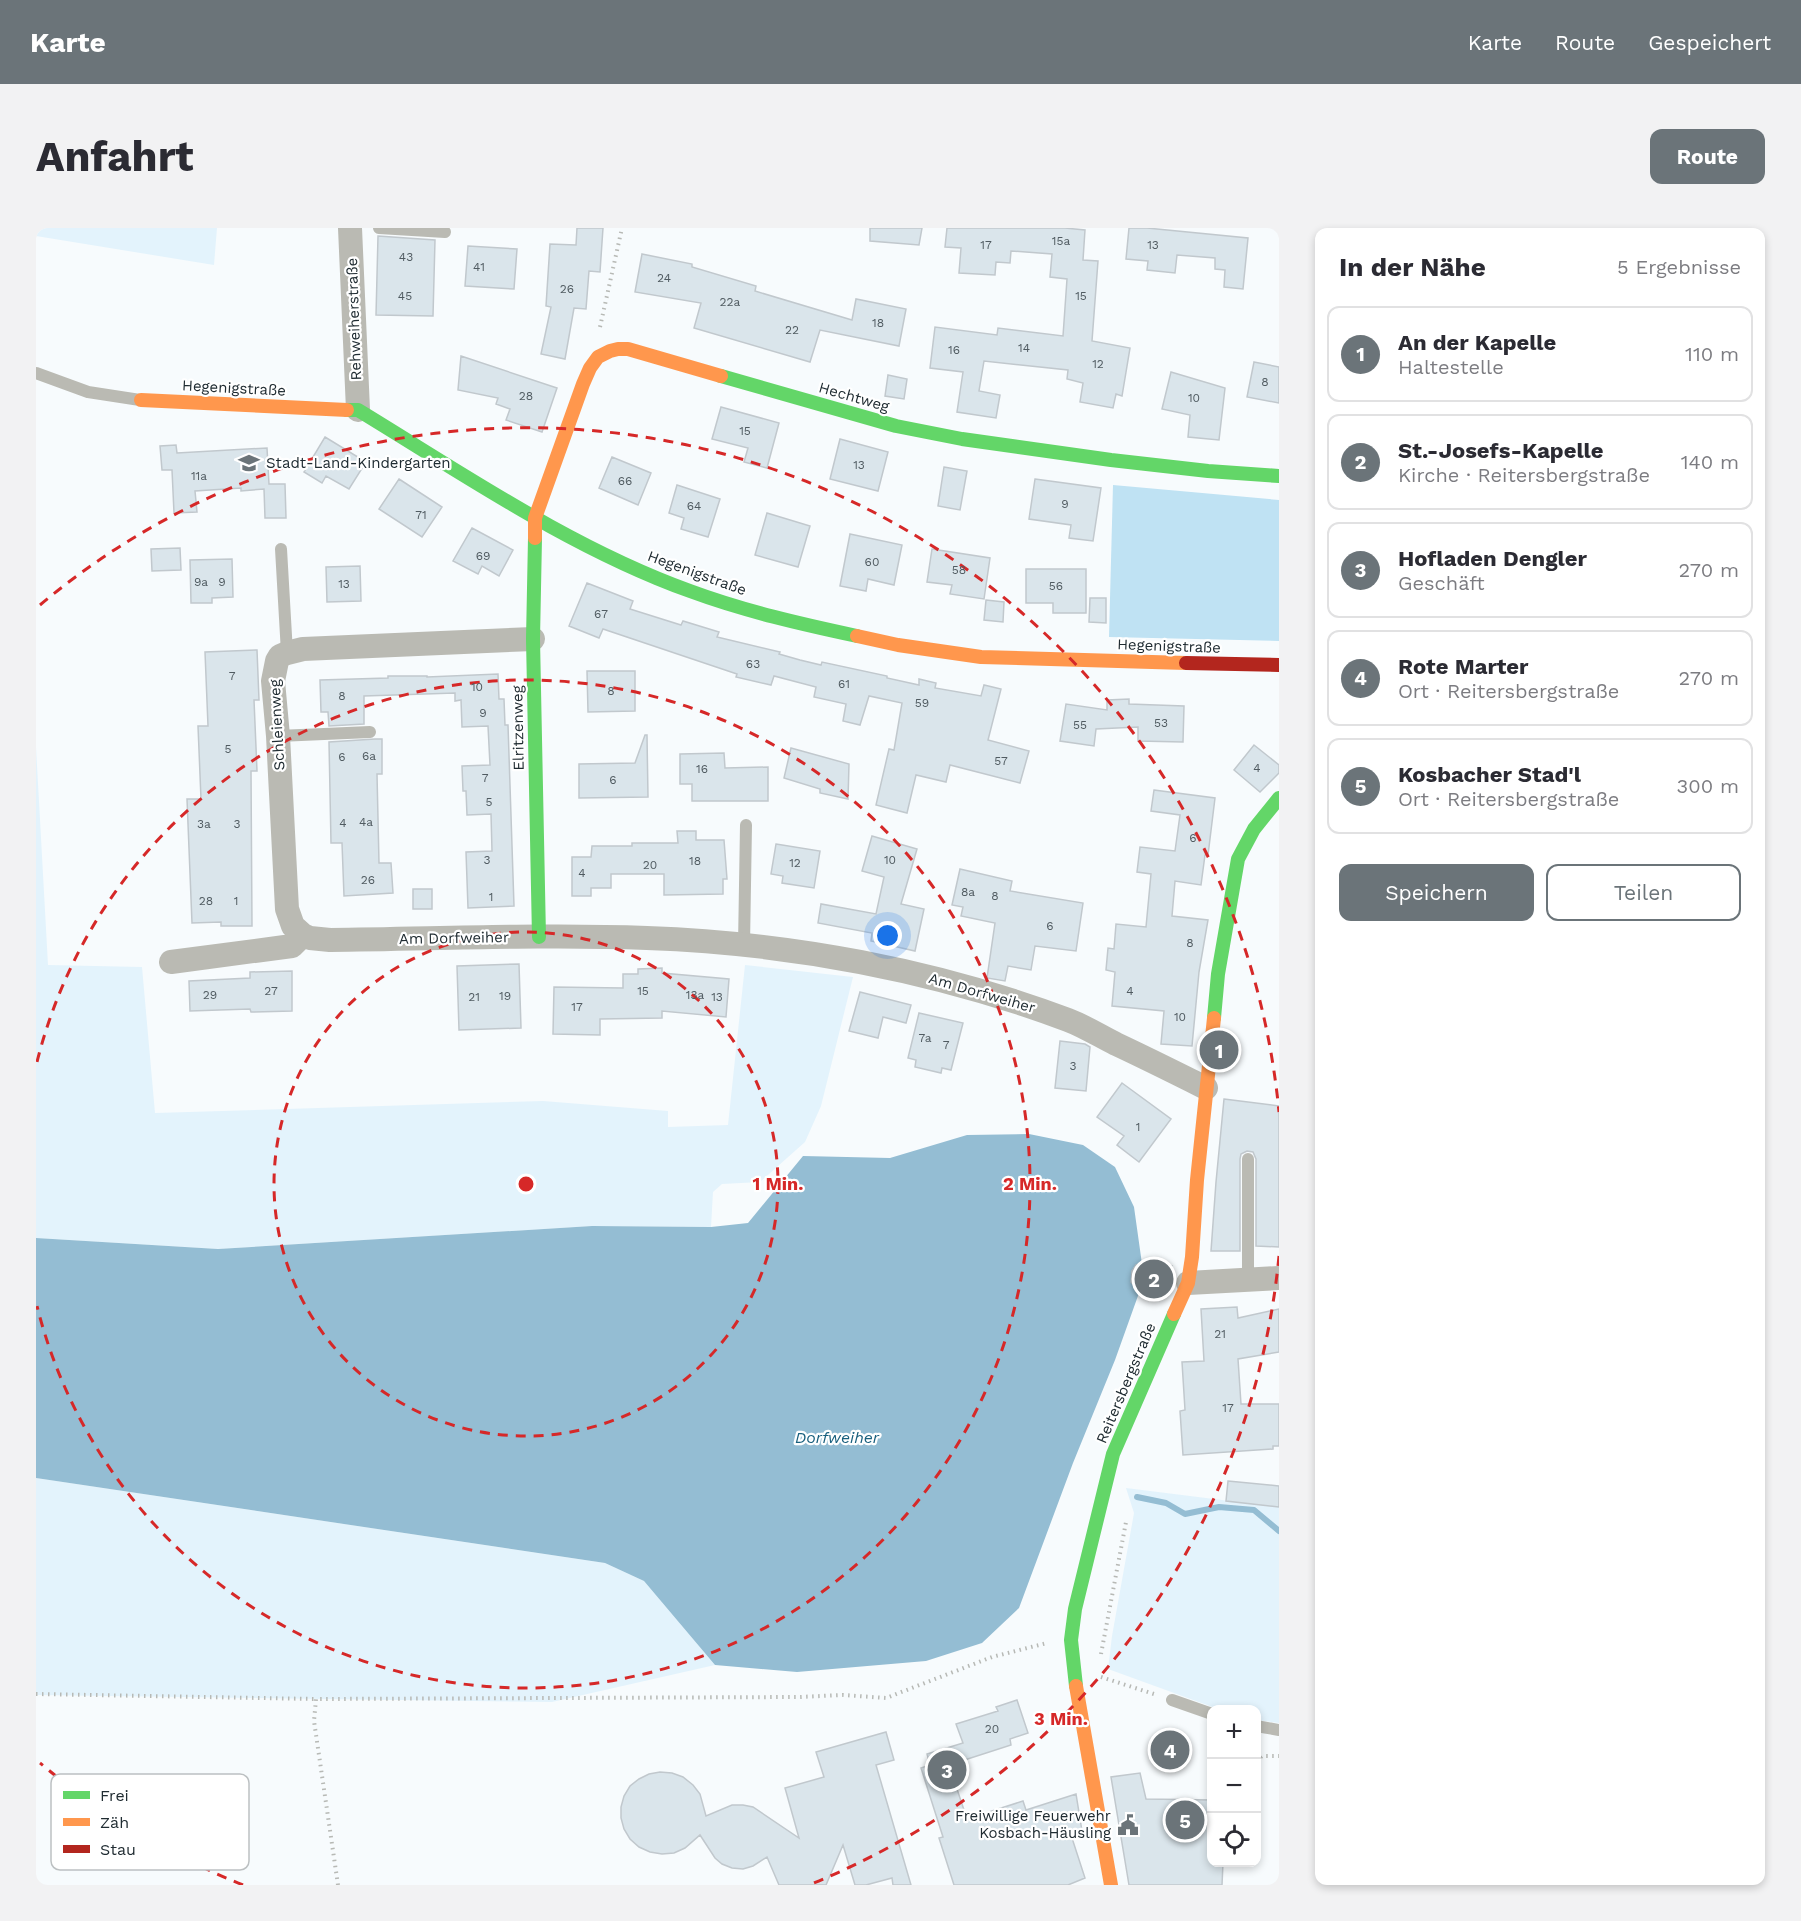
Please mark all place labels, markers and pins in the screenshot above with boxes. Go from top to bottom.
school or university icon: Stadt-Land-Kindergarten [237,451,261,475]
place label: Stadt-Land-Kindergarten [266,454,451,472]
pin: 1 [1200,1028,1238,1072]
centre of rings [516,1174,536,1194]
pin: 2 [1134,1256,1174,1302]
pin: 4 [1150,1728,1190,1772]
pin: 3 [928,1748,966,1792]
pin: 5 [1166,1798,1204,1842]
place label: Freiwillige Feuerwehr Kosbach-Häusling [955,1807,1111,1842]
public building icon: Freiwillige Feuerwehr Kosbach-Häusling [1116,1813,1140,1837]

